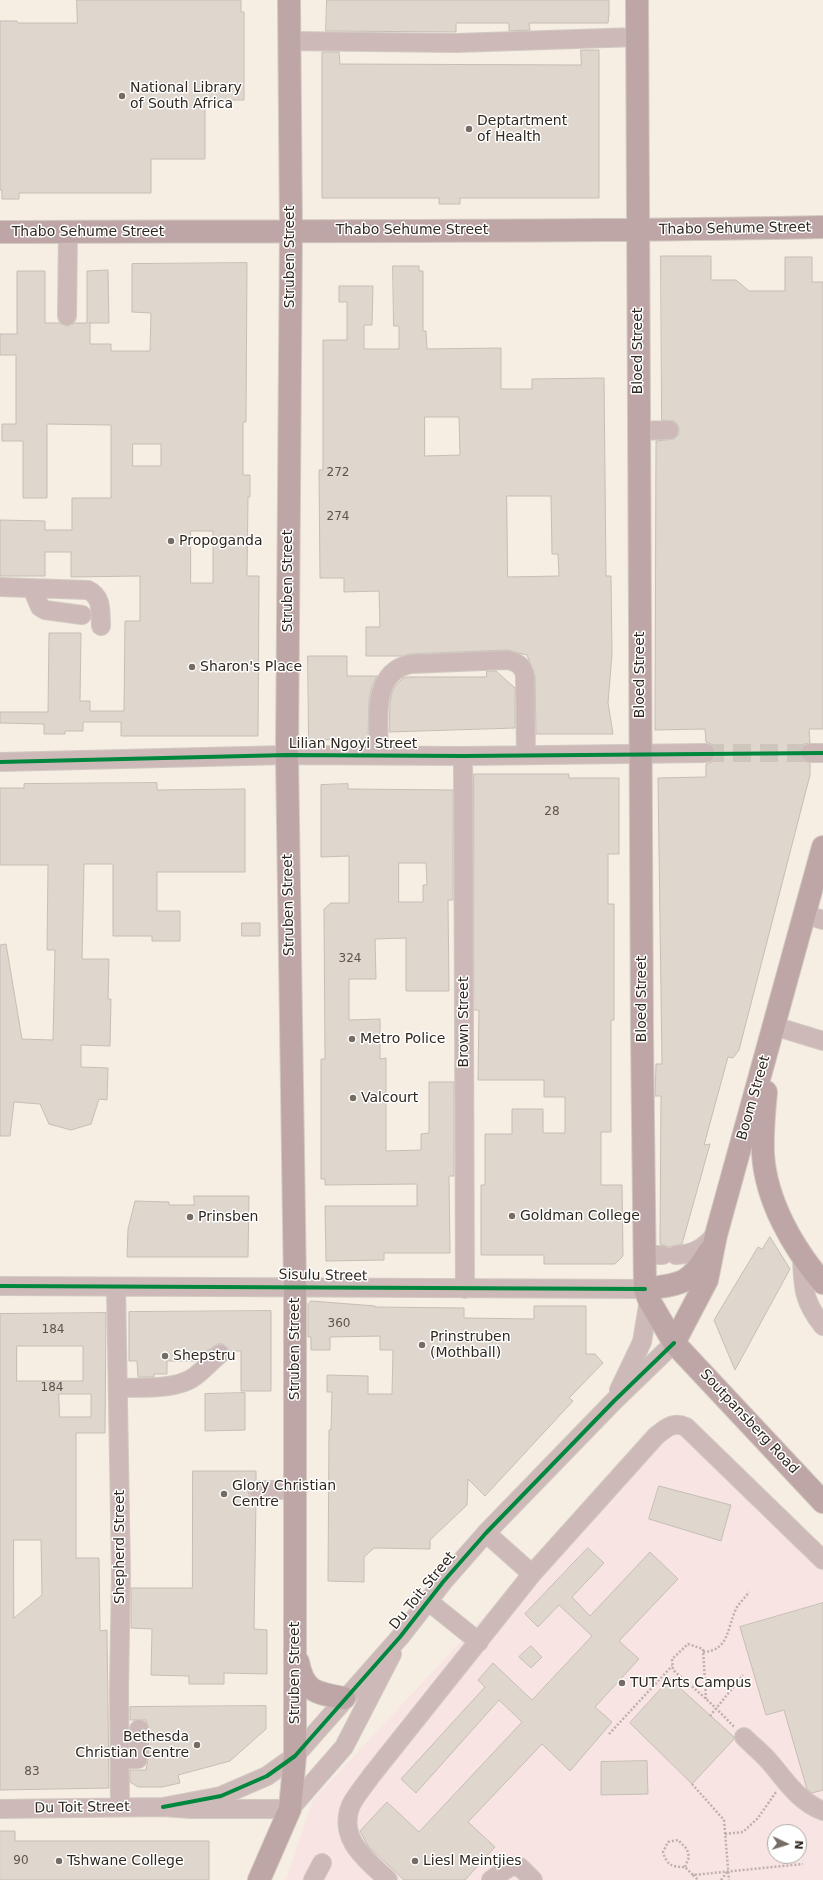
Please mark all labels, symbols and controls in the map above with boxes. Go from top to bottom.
place label: National Library of South Africa [130,80,242,112]
marker: National Library of South Africa [117,91,127,101]
place label: Deptartment of Health [477,113,567,146]
marker: Deptartment of Health [464,124,474,134]
street label: Struben Street [282,206,298,308]
street label: Thabo Sehume Street [659,219,811,239]
street label: Thabo Sehume Street [336,222,488,238]
street label: Thabo Sehume Street [12,224,164,240]
street label: Bloed Street [630,308,646,394]
house number: 272 [327,466,349,480]
house number: 274 [327,510,349,524]
street label: Struben Street [280,530,296,632]
place label: Propoganda [179,533,262,549]
marker: Propoganda [166,536,176,546]
street label: Bloed Street [632,632,648,718]
place label: Sharon's Place [200,659,302,675]
marker: Sharon's Place [187,662,197,672]
street label: Lilian Ngoyi Street [289,736,417,752]
house number: 28 [544,805,560,819]
street label: Struben Street [280,854,298,956]
house number: 324 [339,952,361,966]
street label: Bloed Street [634,956,650,1042]
street label: Brown Street [456,977,472,1067]
place label: Metro Police [360,1031,445,1047]
marker: Metro Police [347,1034,357,1044]
street label: Boom Street [734,1054,774,1142]
place label: Valcourt [361,1090,418,1106]
marker: Valcourt [348,1093,358,1103]
place label: Goldman College [520,1208,640,1224]
place label: Prinsben [198,1209,258,1225]
marker: Goldman College [507,1211,517,1221]
marker: Prinsben [185,1212,195,1222]
street label: Sisulu Street [279,1267,367,1285]
street label: Struben Street [287,1298,303,1400]
house number: 360 [328,1317,350,1331]
house number: 184 [42,1323,64,1337]
place label: Prinstruben (Mothball) [430,1329,510,1362]
marker: Prinstruben (Mothball) [417,1340,427,1350]
place label: Shepstru [173,1348,236,1364]
marker: Shepstru [160,1351,170,1361]
street label: Soutpansberg Road [696,1366,802,1478]
house number: 184 [41,1381,63,1395]
place label: Glory Christian Centre [232,1478,336,1510]
marker: Glory Christian Centre [219,1489,229,1499]
street label: Shepherd Street [112,1490,128,1604]
street label: Du Toit Street [387,1549,459,1633]
street label: Struben Street [287,1622,303,1724]
place label: TUT Arts Campus [630,1675,751,1691]
marker: TUT Arts Campus [617,1678,627,1688]
place label: Bethesda Christian Centre [75,1729,189,1762]
marker: Bethesda Christian Centre [192,1740,202,1750]
house number: 83 [24,1765,40,1779]
street label: Du Toit Street [34,1799,130,1817]
north arrow [767,1824,807,1864]
text: N [792,1840,805,1850]
place label: Tshwane College [67,1853,184,1869]
place label: Liesl Meintjies [423,1853,522,1869]
house number: 90 [13,1854,29,1868]
marker: Tshwane College [54,1856,64,1866]
marker: Liesl Meintjies [410,1856,420,1866]

